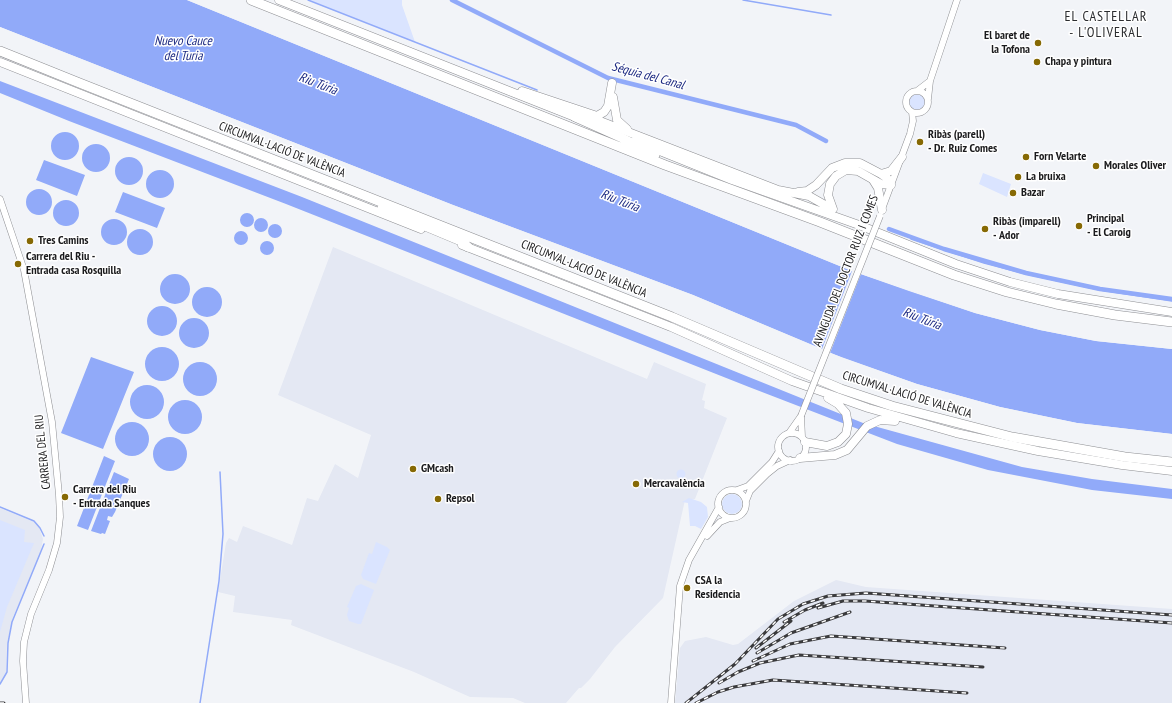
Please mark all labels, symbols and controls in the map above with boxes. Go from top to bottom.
district label: EL CASTELLAR - L'OLIVERAL [1065,9,1147,42]
place label: El baret de la Tofona [984,29,1030,57]
water label: Nuevo Cauce del Turia [154,33,212,64]
marker: El baret de la Tofona [1033,38,1043,48]
place label: Chapa y pintura [1045,55,1112,69]
marker: Chapa y pintura [1032,57,1042,67]
water label: Séquia del Canal [610,59,686,93]
water label: Riu Túria [297,70,339,98]
street label: CIRCUMVAL·LACIÓ DE VALÈNCIA [217,119,347,181]
place label: Ribàs (parell) - Dr. Ruiz Comes [928,128,997,156]
marker: Ribàs (parell) - Dr. Ruiz Comes [915,137,925,147]
place label: Forn Velarte [1034,150,1086,164]
marker: Forn Velarte [1021,152,1031,162]
place label: Morales Oliver [1104,159,1166,173]
marker: Morales Oliver [1091,161,1101,171]
place label: La bruixa [1026,170,1066,184]
marker: La bruixa [1013,172,1023,182]
place label: Bazar [1021,186,1045,200]
water label: Riu Túria [599,187,641,215]
marker: Bazar [1008,188,1018,198]
street label: AVINGUDA DEL DOCTOR RUIZ I COMES [810,193,882,349]
place label: Principal - El Caroig [1087,212,1131,240]
place label: Ribàs (imparell) - Ador [993,215,1061,243]
marker: Principal - El Caroig [1074,221,1084,231]
marker: Ribàs (imparell) - Ador [980,224,990,234]
place label: Tres Camins [38,234,89,248]
marker: Tres Camins [25,236,35,246]
street label: CIRCUMVAL·LACIÓ DE VALÈNCIA [519,237,649,301]
place label: Carrera del Riu - Entrada casa Rosquilla [26,250,121,278]
marker: Carrera del Riu - Entrada casa Rosquilla [13,259,23,269]
water label: Riu Túria [901,305,943,333]
street label: CIRCUMVAL·LACIÓ DE VALÈNCIA [841,368,973,422]
street label: CARRERA DEL RIU [32,414,54,490]
place label: GMcash [421,462,454,476]
marker: GMcash [408,464,418,474]
place label: Mercavalència [644,477,705,491]
marker: Mercavalència [631,479,641,489]
place label: Carrera del Riu - Entrada Sanques [73,483,150,511]
marker: Carrera del Riu - Entrada Sanques [60,492,70,502]
place label: Repsol [446,492,475,506]
marker: Repsol [433,494,443,504]
place label: CSA la Residencia [695,574,740,602]
marker: CSA la Residencia [682,583,692,593]

